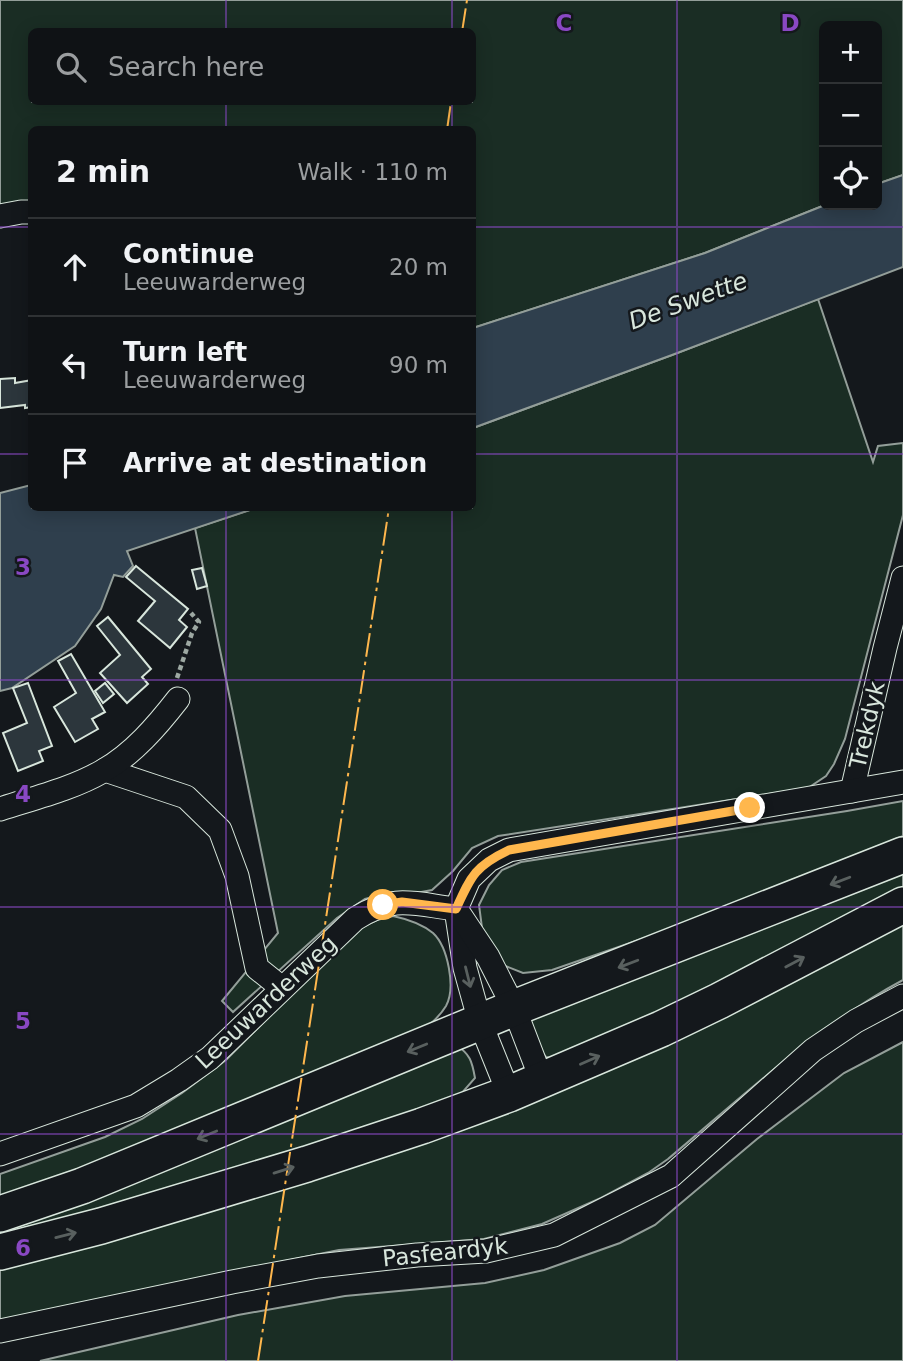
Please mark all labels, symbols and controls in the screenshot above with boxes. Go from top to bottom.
text: C [556,10,572,36]
text: D [780,10,800,36]
map controls [819,21,882,210]
button: + [819,21,882,84]
search box [28,28,476,105]
icon: search [52,48,90,86]
text: Search here [108,52,264,82]
button: − [819,84,882,147]
button: locate [819,147,882,210]
text: 2 min [56,154,150,189]
text: Walk · 110 m [297,159,448,185]
text: Continue [123,239,254,269]
icon: ahead [56,248,94,286]
text: 20 m [389,254,448,280]
water label: De Swette [625,267,751,335]
text: Leeuwarderweg [123,269,306,295]
text: Turn left [123,337,247,367]
icon: left [56,346,94,384]
text: 90 m [389,352,448,378]
text: Leeuwarderweg [123,367,306,393]
icon: arrive [56,444,94,482]
text: Arrive at destination [123,448,427,478]
text: 3 [15,554,31,580]
street label: Trekdyk [844,678,890,772]
text: 4 [15,781,31,807]
route end [734,792,765,823]
one-way arrow [829,875,851,888]
route start [367,889,398,920]
street label: Leeuwarderweg [190,930,342,1074]
one-way arrow [784,954,805,968]
one-way arrow [618,958,639,971]
one-way arrow [462,965,475,988]
text: 5 [15,1008,31,1034]
one-way arrow [407,1043,428,1056]
one-way arrow [579,1053,600,1066]
one-way arrow [196,1129,218,1142]
one-way arrow [273,1163,295,1176]
one-way arrow [55,1227,77,1240]
street label: Pasfeardyk [381,1232,510,1272]
text: 6 [15,1235,31,1261]

